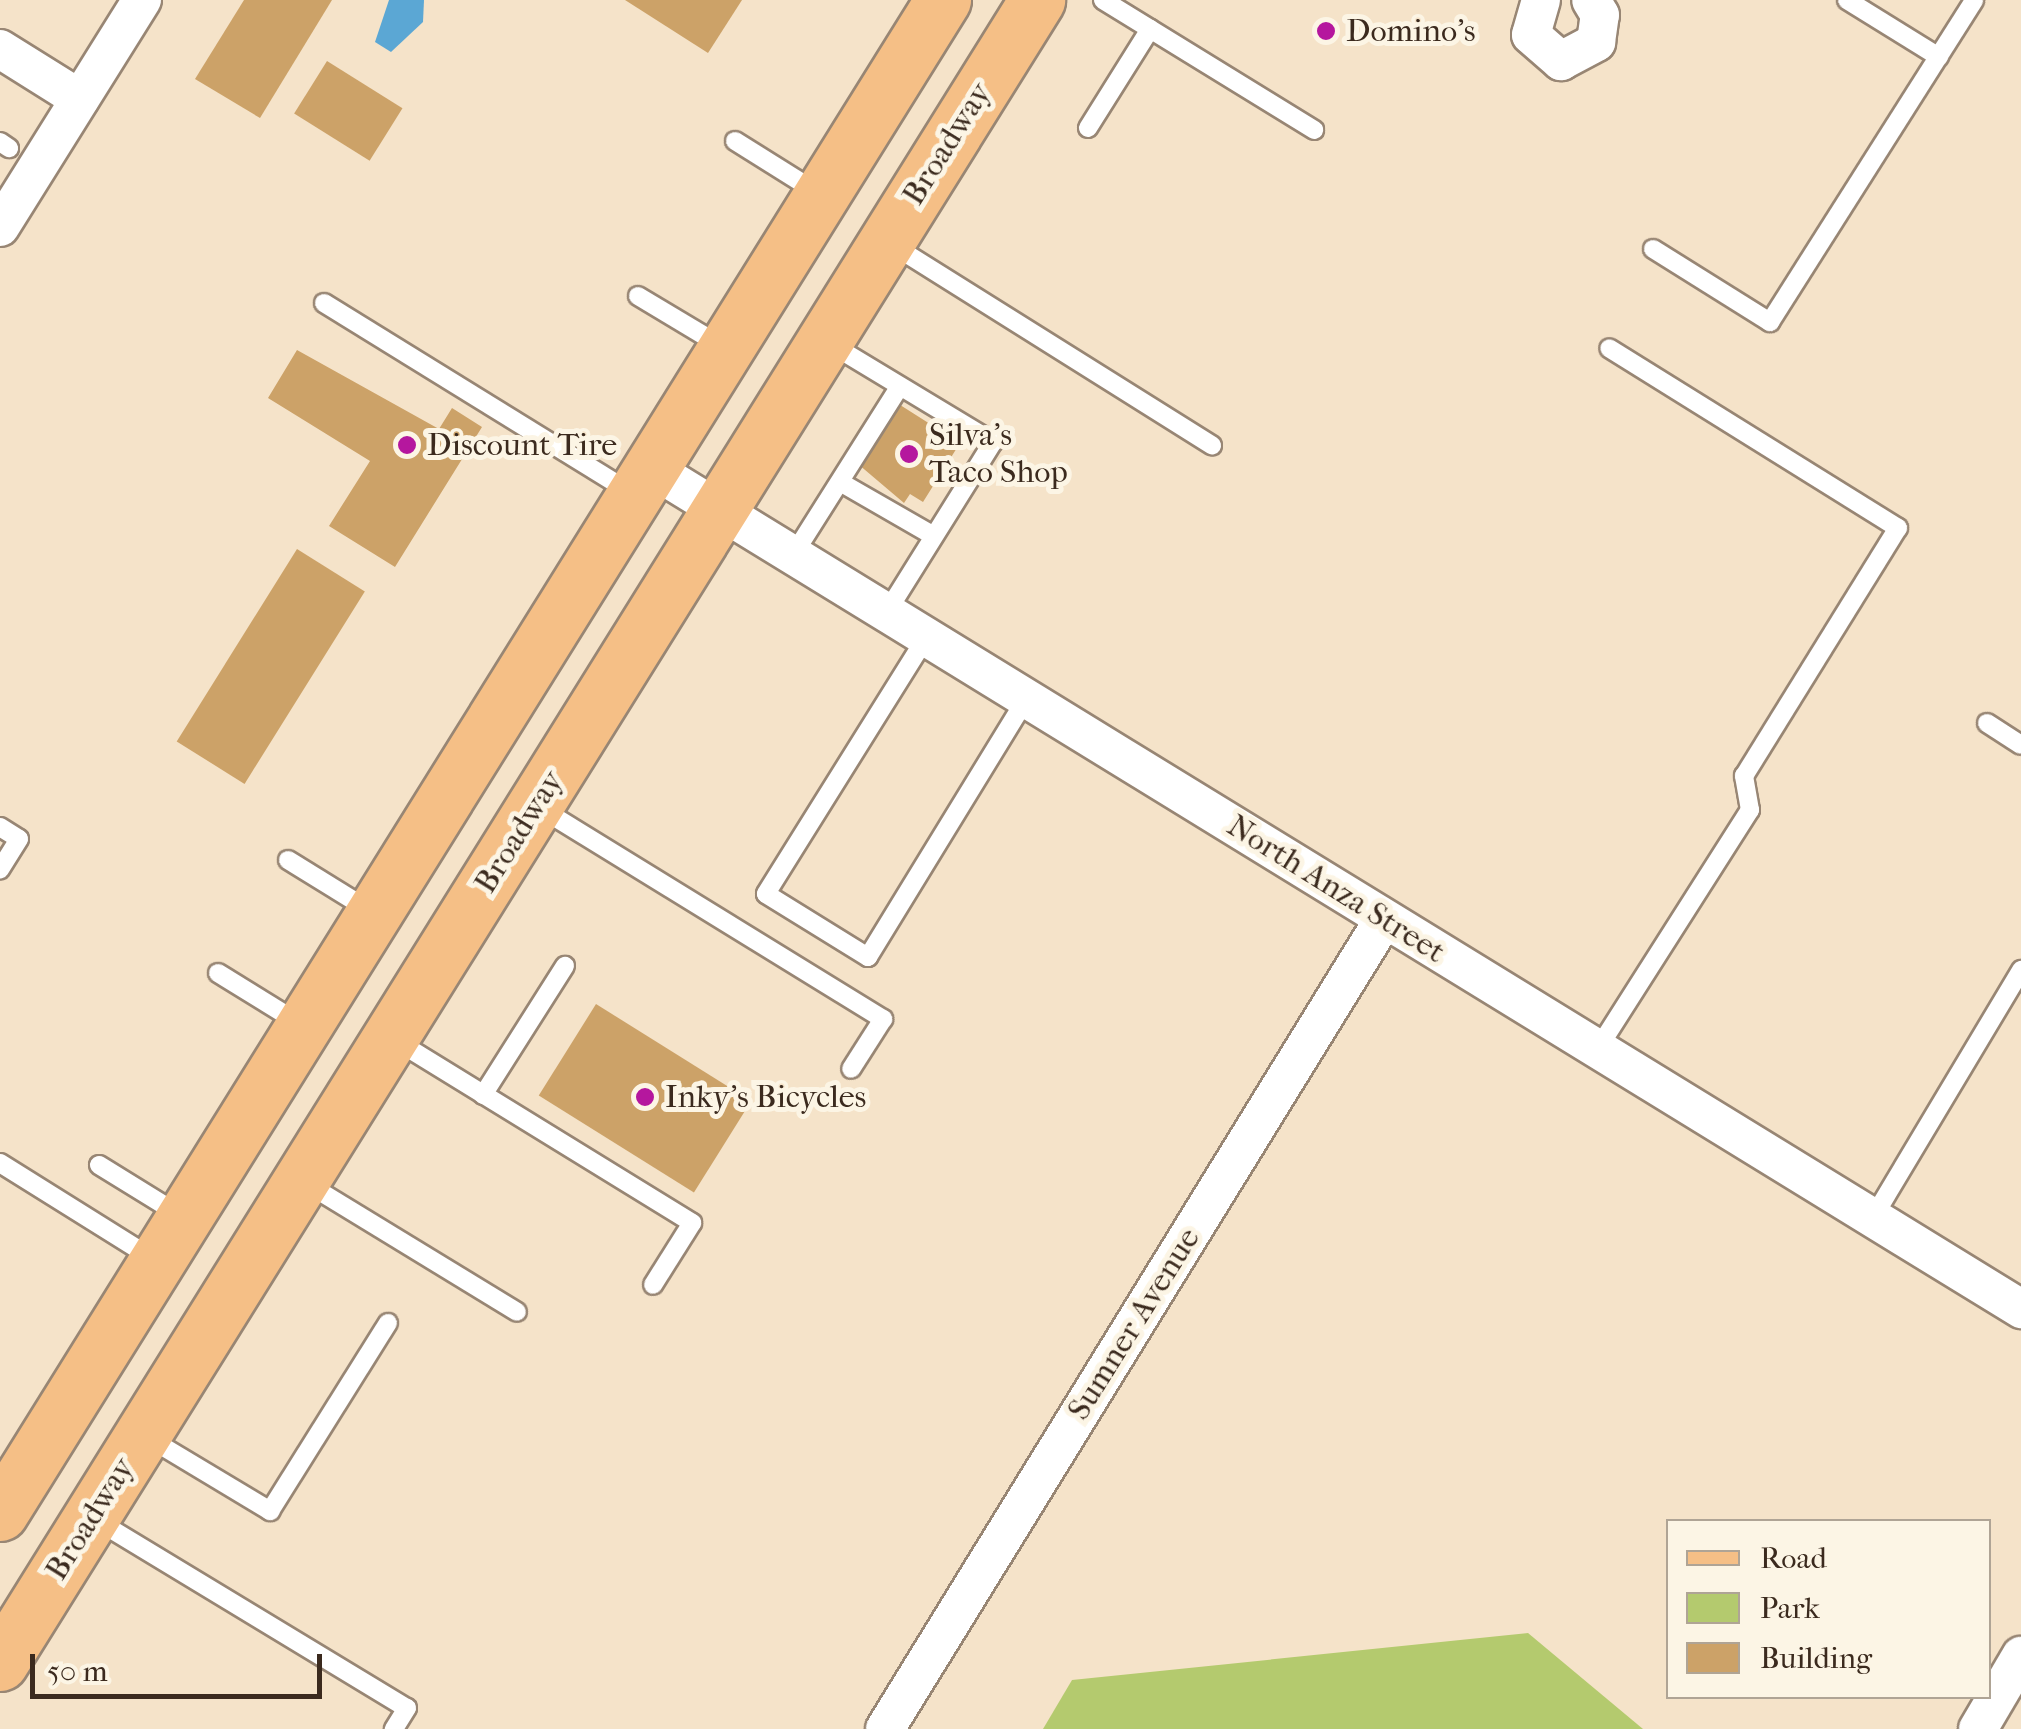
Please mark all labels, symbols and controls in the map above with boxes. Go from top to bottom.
place label: Domino's [1346,12,1476,50]
marker: Domino's [1315,20,1337,42]
street label: Broadway [894,76,1000,212]
place label: Silva's Taco Shop [929,417,1068,492]
place label: Discount Tire [427,426,617,464]
marker: Discount Tire [396,434,418,456]
marker: Silva's Taco Shop [898,443,920,465]
street label: Broadway [466,764,572,900]
street label: North Anza Street [1220,807,1452,971]
place label: Inky's Bicycles [665,1078,866,1116]
marker: Inky's Bicycles [634,1086,656,1108]
street label: Sumner Avenue [1060,1221,1208,1427]
street label: Broadway [37,1451,143,1587]
legend [1666,1519,1991,1699]
text: Road [1760,1541,1827,1576]
text: Park [1760,1591,1820,1626]
scale bar [35,1634,328,1696]
text: Building [1760,1641,1872,1676]
text: 50 m [47,1654,108,1689]

